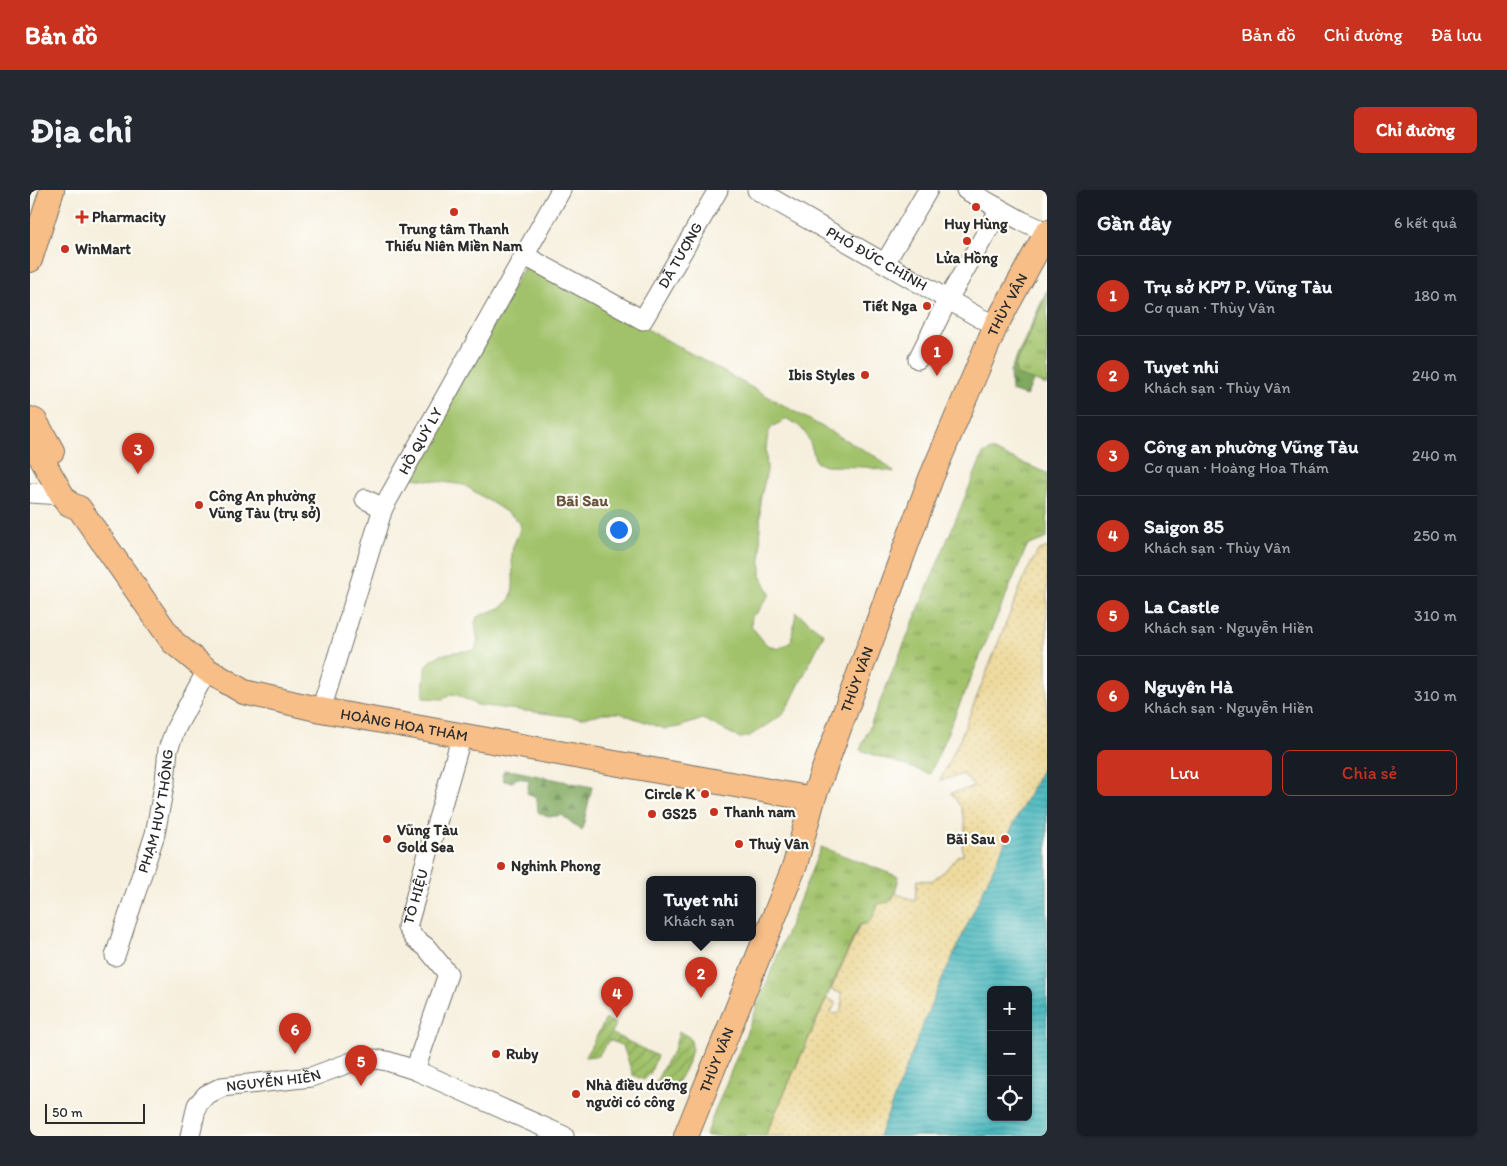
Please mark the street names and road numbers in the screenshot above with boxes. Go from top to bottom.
street label: DÃ TƯỢNG [654,219,707,292]
street label: PHÓ ĐỨC CHÍNH [823,223,930,295]
street label: THÙY VÂN [983,270,1032,339]
street label: HỒ QUÝ LY [395,404,447,478]
street label: THÙY VÂN [837,644,877,715]
street label: HOÀNG HOA THÁM [339,705,469,745]
street label: PHẠM HUY THÔNG [134,748,177,875]
street label: TÔ HIỆU [399,867,432,926]
street label: THÙY VÂN [695,1025,738,1095]
street label: NGUYỄN HIỀN [225,1065,323,1095]

